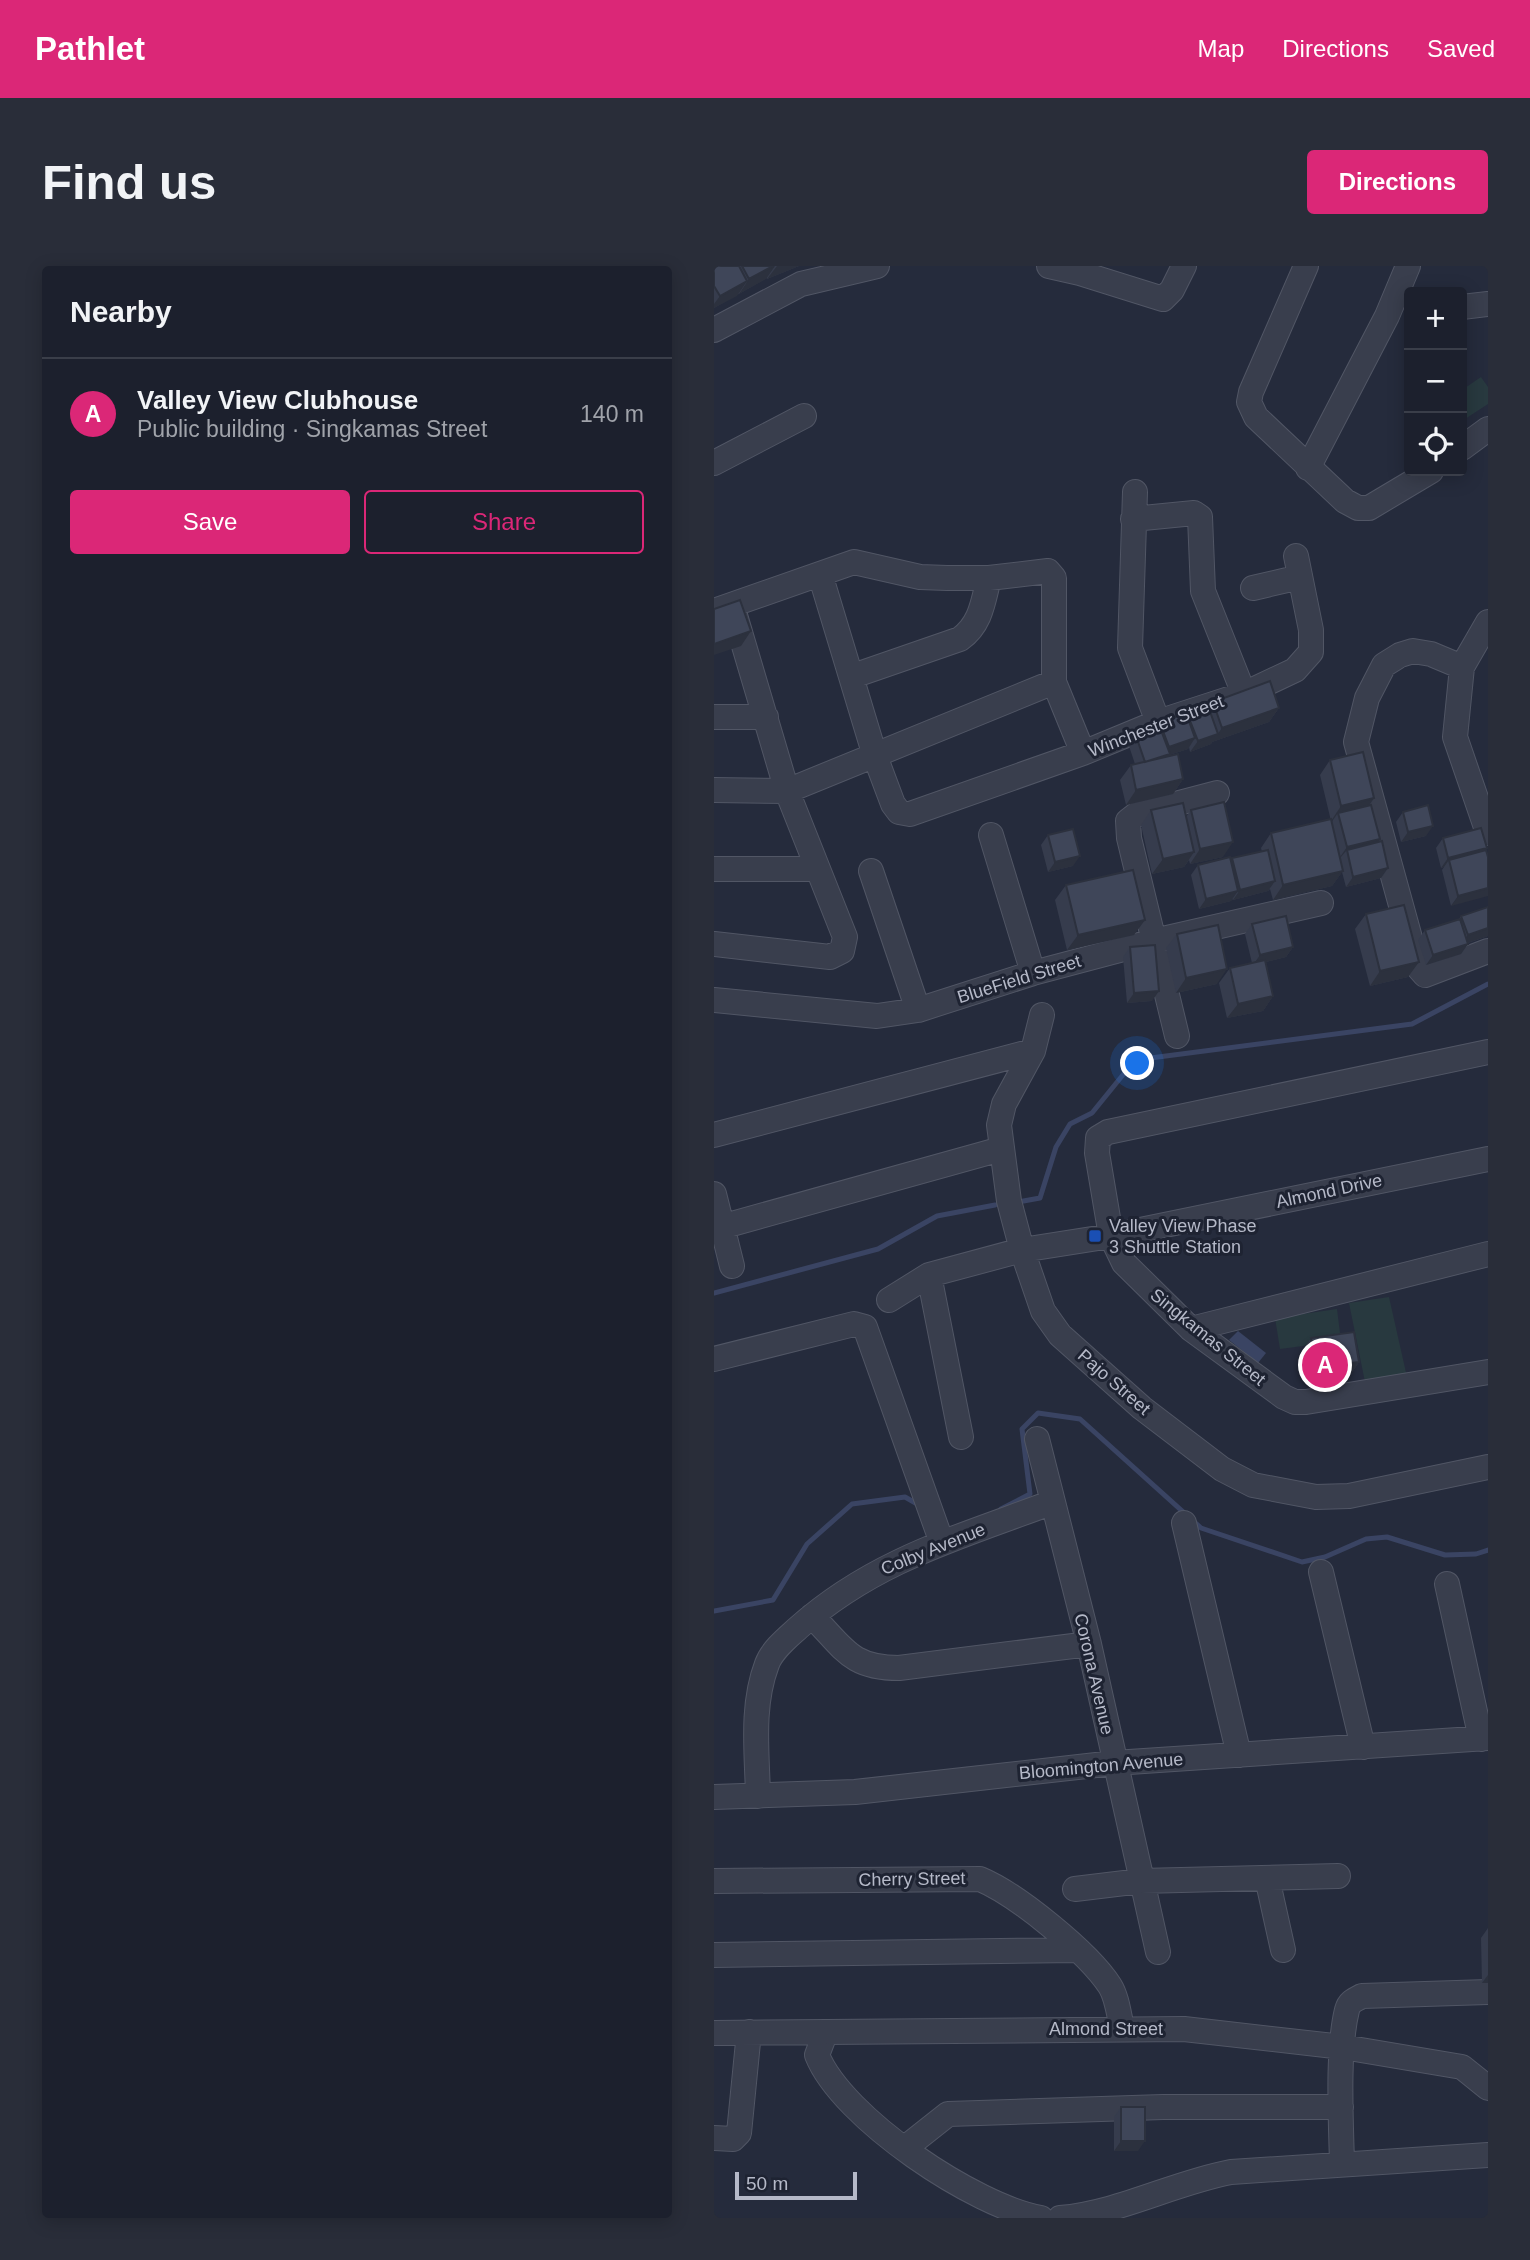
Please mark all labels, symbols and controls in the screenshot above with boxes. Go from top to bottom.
text: Pathlet [35,30,145,67]
text: Map [1198,35,1244,62]
text: Directions [1282,35,1389,62]
text: Saved [1427,35,1495,62]
button: Directions [1307,150,1488,214]
text: Find us [42,155,216,209]
map controls [1404,287,1467,476]
button: + [1404,287,1467,350]
text: Nearby [70,295,172,328]
button: − [1404,350,1467,413]
text: Valley View Clubhouse [137,385,418,415]
text: A [85,401,101,427]
text: 140 m [580,401,644,427]
button: locate [1404,413,1467,476]
text: Public building · Singkamas Street [137,416,487,442]
button: Save [70,490,350,554]
button: Share [364,490,644,554]
street label: Winchester Street [1086,691,1226,761]
street label: BlueField Street [955,951,1083,1007]
your location [1120,1046,1154,1080]
street label: Almond Drive [1274,1170,1384,1212]
place label: Valley View Phase 3 Shuttle Station [1109,1216,1256,1257]
marker: Valley View Phase 3 Shuttle Station [1087,1228,1103,1244]
street label: Singkamas Street [1146,1285,1270,1389]
pin: A [1302,1339,1348,1391]
street label: Pajo Street [1074,1345,1154,1419]
street label: Colby Avenue [878,1519,988,1579]
street label: Corona Avenue [1070,1611,1118,1737]
street label: Bloomington Avenue [1018,1749,1184,1783]
street label: Cherry Street [858,1868,966,1890]
street label: Almond Street [1049,2019,1163,2039]
scale bar [735,2169,858,2201]
text: 50 m [746,2173,788,2194]

